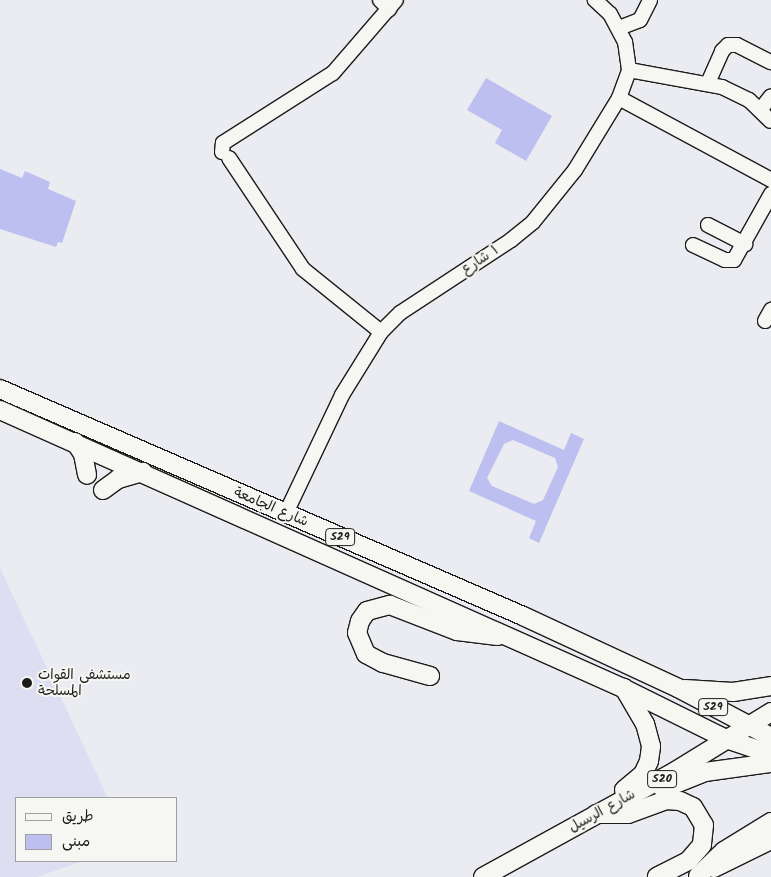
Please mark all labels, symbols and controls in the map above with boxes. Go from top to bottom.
street label: ١ شارع [458,242,502,278]
street label: شارع الجامعة [231,484,311,530]
road number: S29 [325,528,355,546]
place label: مستشفى القوات المسلحة [38,667,131,700]
marker: مستشفى القوات المسلحة [20,676,34,690]
road number: S29 [698,698,728,716]
road number: S20 [647,770,677,789]
street label: شارع الرسيل [566,786,638,836]
legend [15,797,178,862]
text: طريق [62,805,94,829]
text: مبنى [62,830,90,854]

